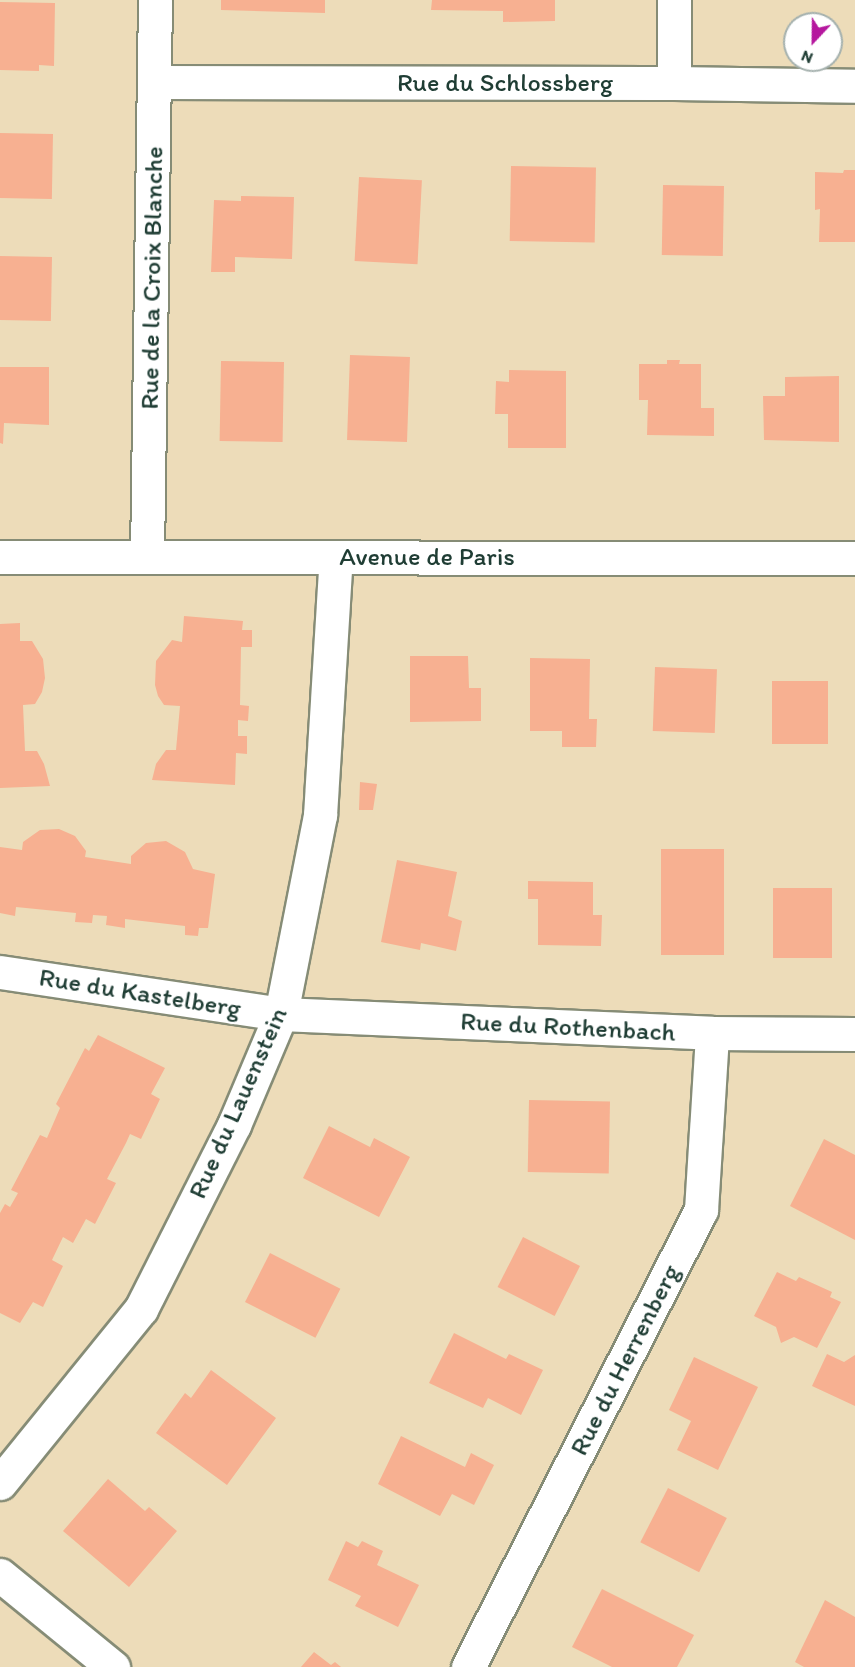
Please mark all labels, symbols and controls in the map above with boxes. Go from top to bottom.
north arrow [783,12,843,72]
text: N [798,46,815,68]
street label: Rue du Schlossberg [397,67,613,99]
street label: Rue de la Croix Blanche [134,146,170,410]
street label: Avenue de Paris [339,541,515,573]
street label: Rue du Kastelberg [37,962,243,1024]
street label: Rue du Lauenstein [182,1003,294,1203]
street label: Rue du Rothenbach [460,1006,676,1048]
street label: Rue du Herrenberg [564,1260,686,1460]

